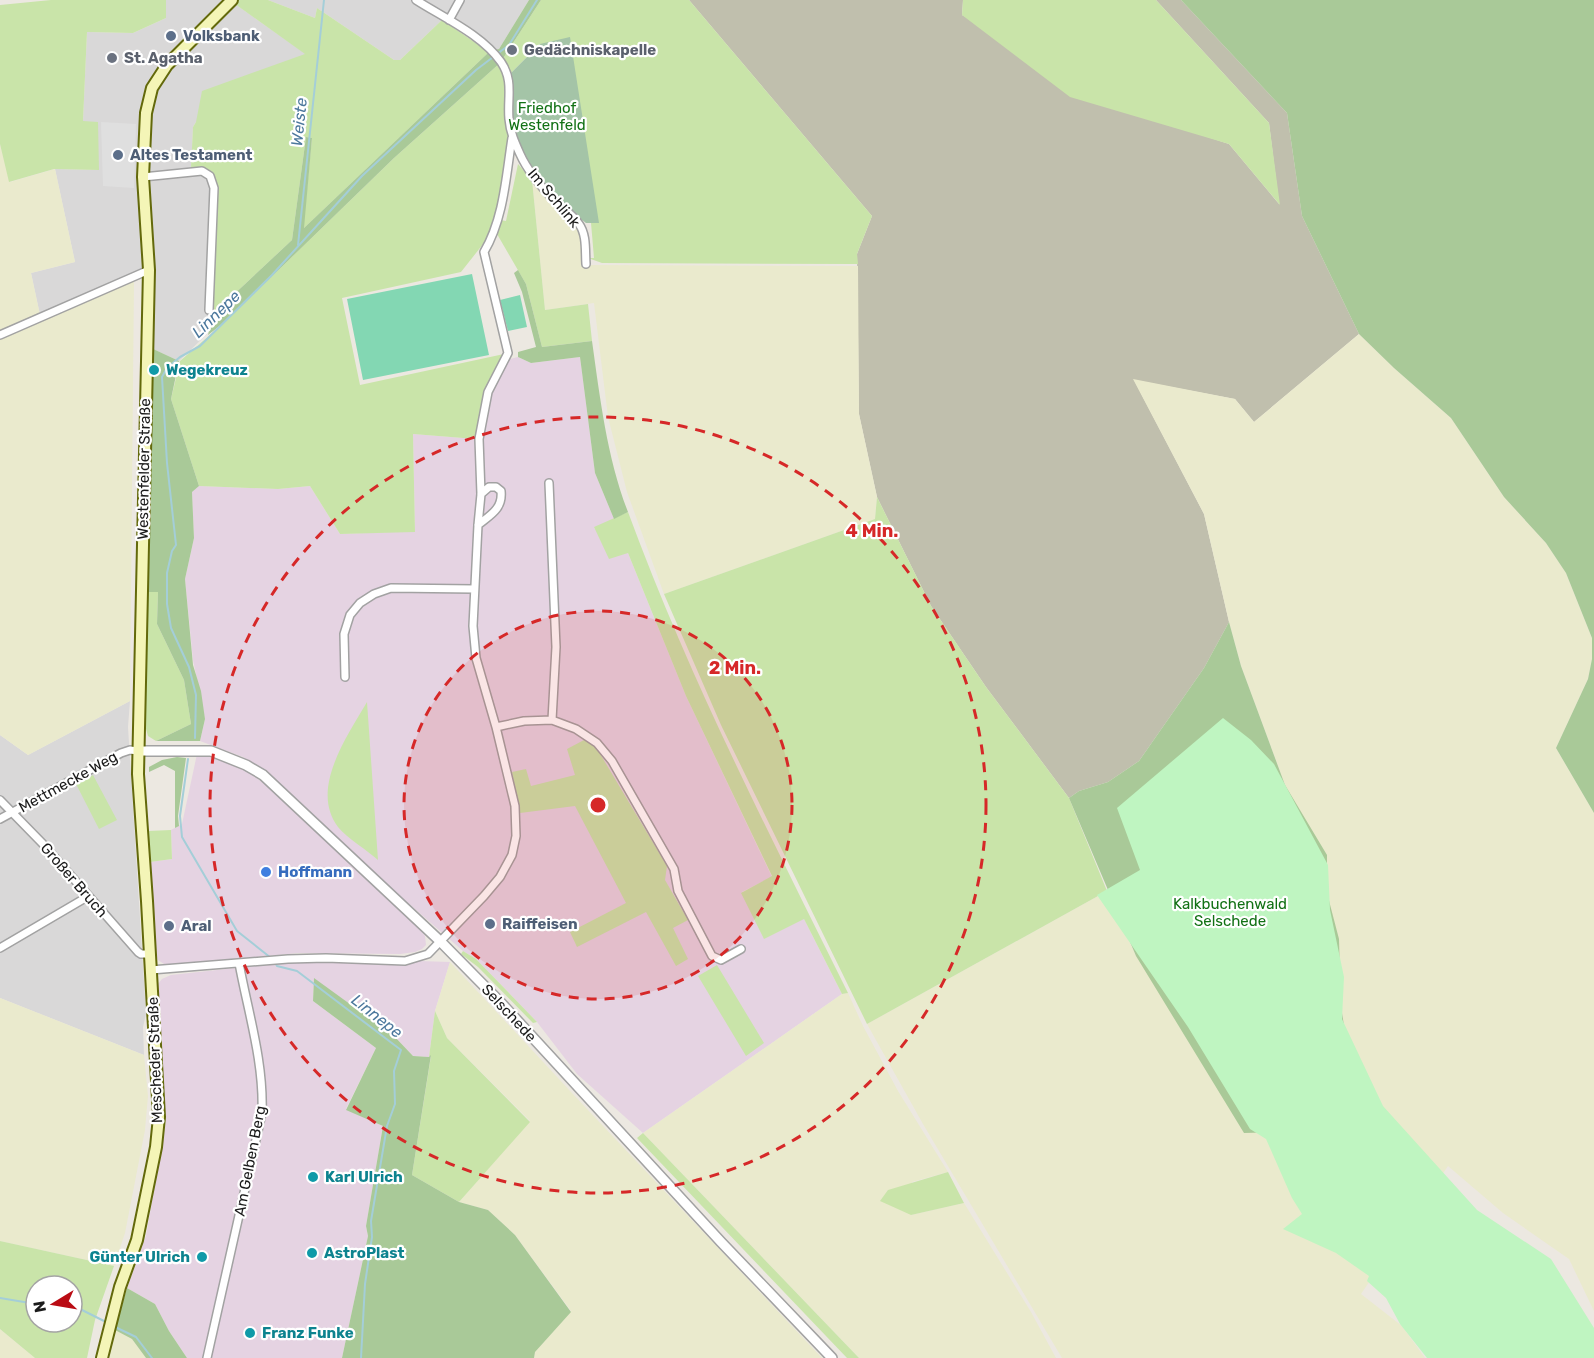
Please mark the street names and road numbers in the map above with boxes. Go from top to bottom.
street label: Im Schlink [524,165,584,232]
street label: Westenfelder Straße [134,398,154,540]
street label: Mettmecke Weg [15,747,121,817]
street label: Großer Bruch [37,839,111,921]
street label: Selschede [478,980,540,1046]
street label: Mescheder Straße [144,997,166,1123]
street label: Am Gelben Berg [230,1104,270,1218]

